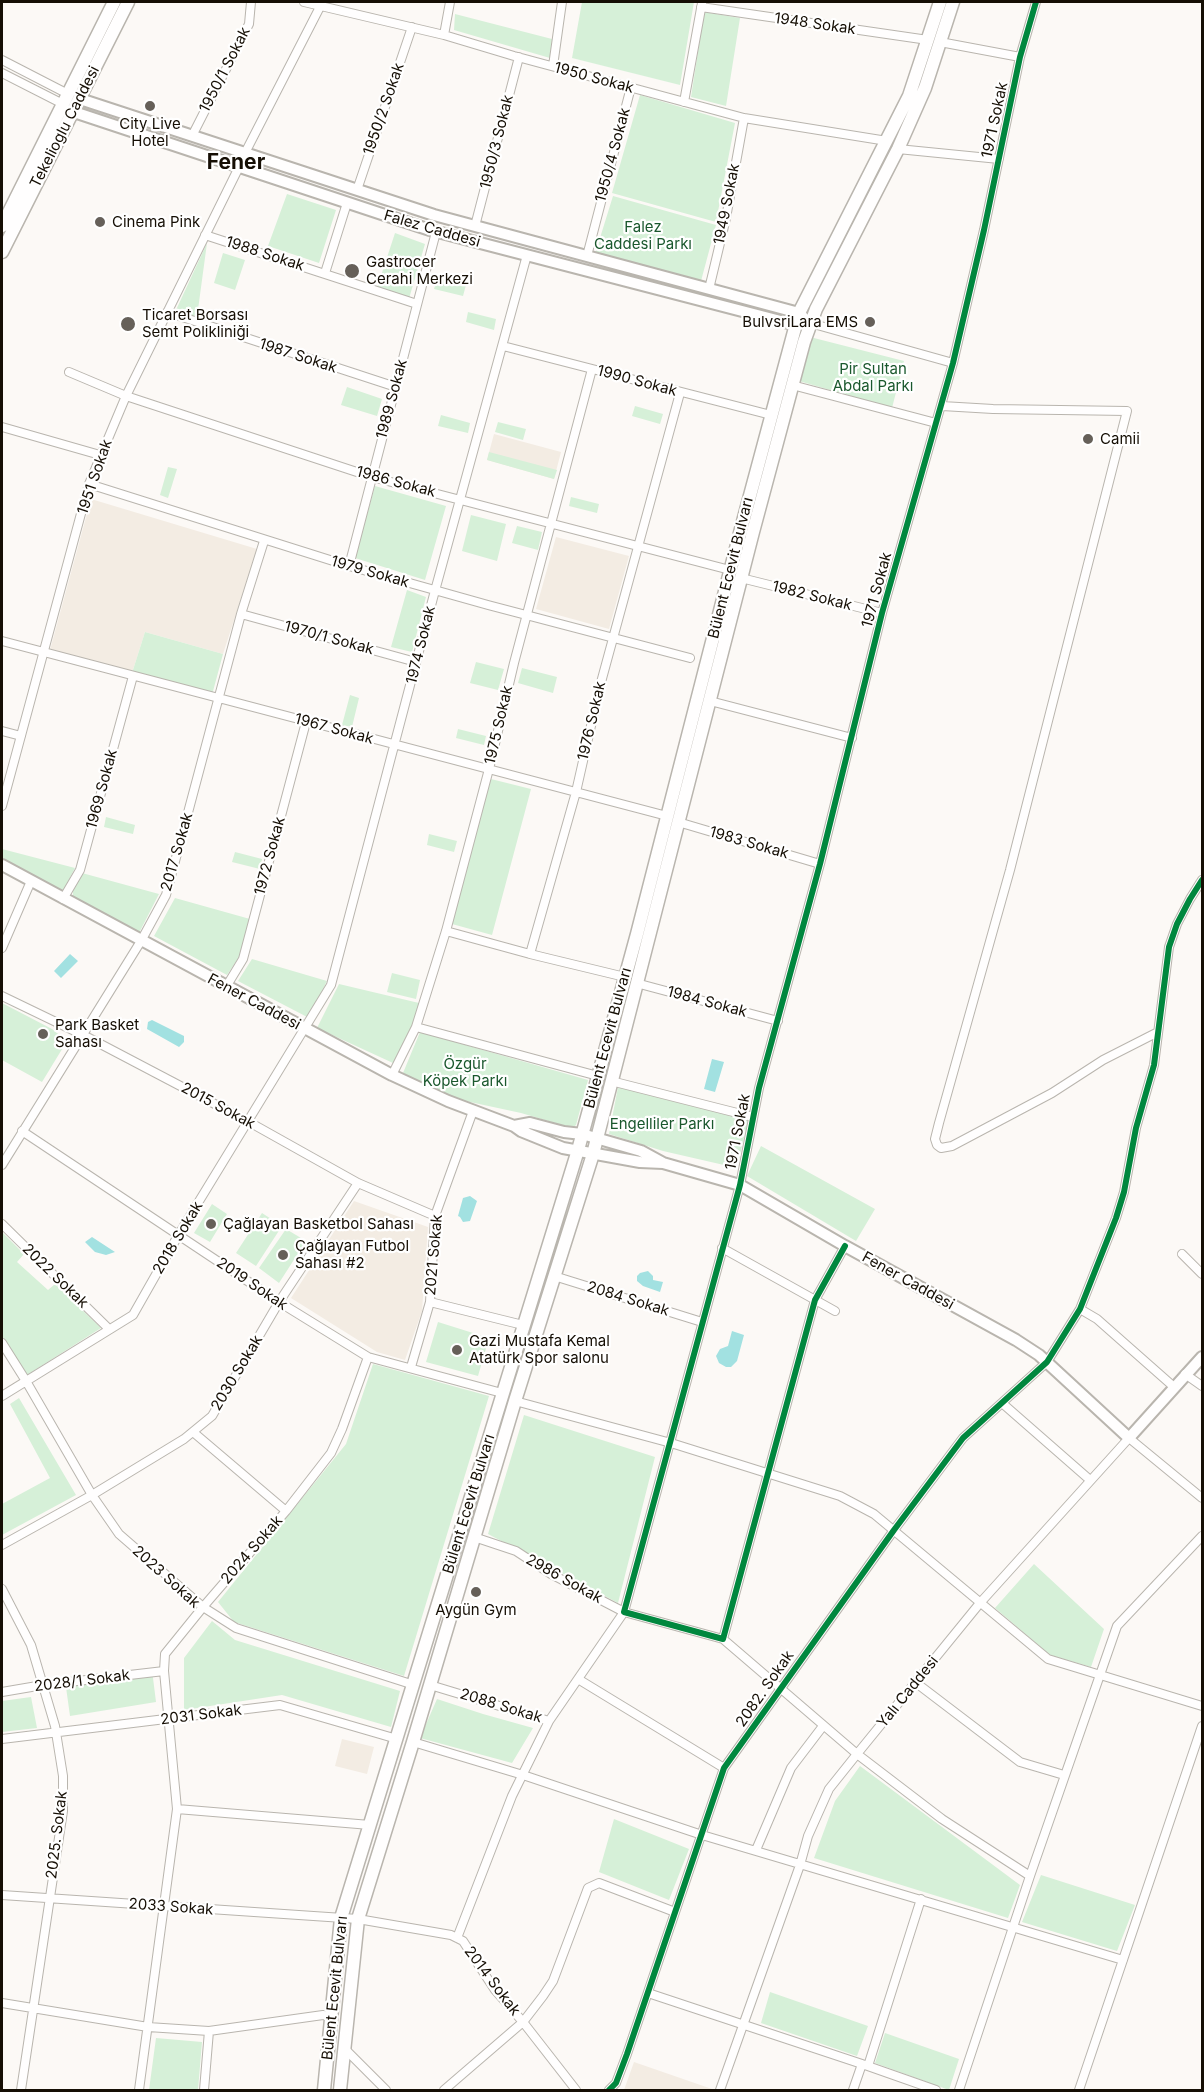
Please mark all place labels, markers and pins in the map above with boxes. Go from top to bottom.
marker: City Live Hotel [143,99,157,113]
place label: City Live Hotel [119,115,181,150]
place label: Cinema Pink [112,213,200,231]
marker: Cinema Pink [93,215,107,229]
place label: Gastrocer Cerahi Merkezi [366,253,473,288]
marker: Gastrocer Cerahi Merkezi [343,262,361,280]
place label: Ticaret Borsası Semt Polikliniği [142,306,249,341]
place label: BulvsriLara EMS [742,313,858,331]
marker: Ticaret Borsası Semt Polikliniği [119,315,137,333]
marker: BulvsriLara EMS [863,315,877,329]
place label: Camii [1100,430,1140,448]
marker: Camii [1081,432,1095,446]
place label: Park Basket Sahası [55,1016,139,1051]
marker: Park Basket Sahası [36,1027,50,1041]
place label: Çağlayan Basketbol Sahası [223,1215,414,1233]
marker: Çağlayan Basketbol Sahası [204,1217,218,1231]
place label: Çağlayan Futbol Sahası #2 [295,1237,409,1272]
marker: Çağlayan Futbol Sahası #2 [276,1248,290,1262]
place label: Gazi Mustafa Kemal Atatürk Spor salonu [469,1332,610,1367]
marker: Gazi Mustafa Kemal Atatürk Spor salonu [450,1343,464,1357]
marker: Aygün Gym [469,1585,483,1599]
place label: Aygün Gym [435,1601,517,1619]

